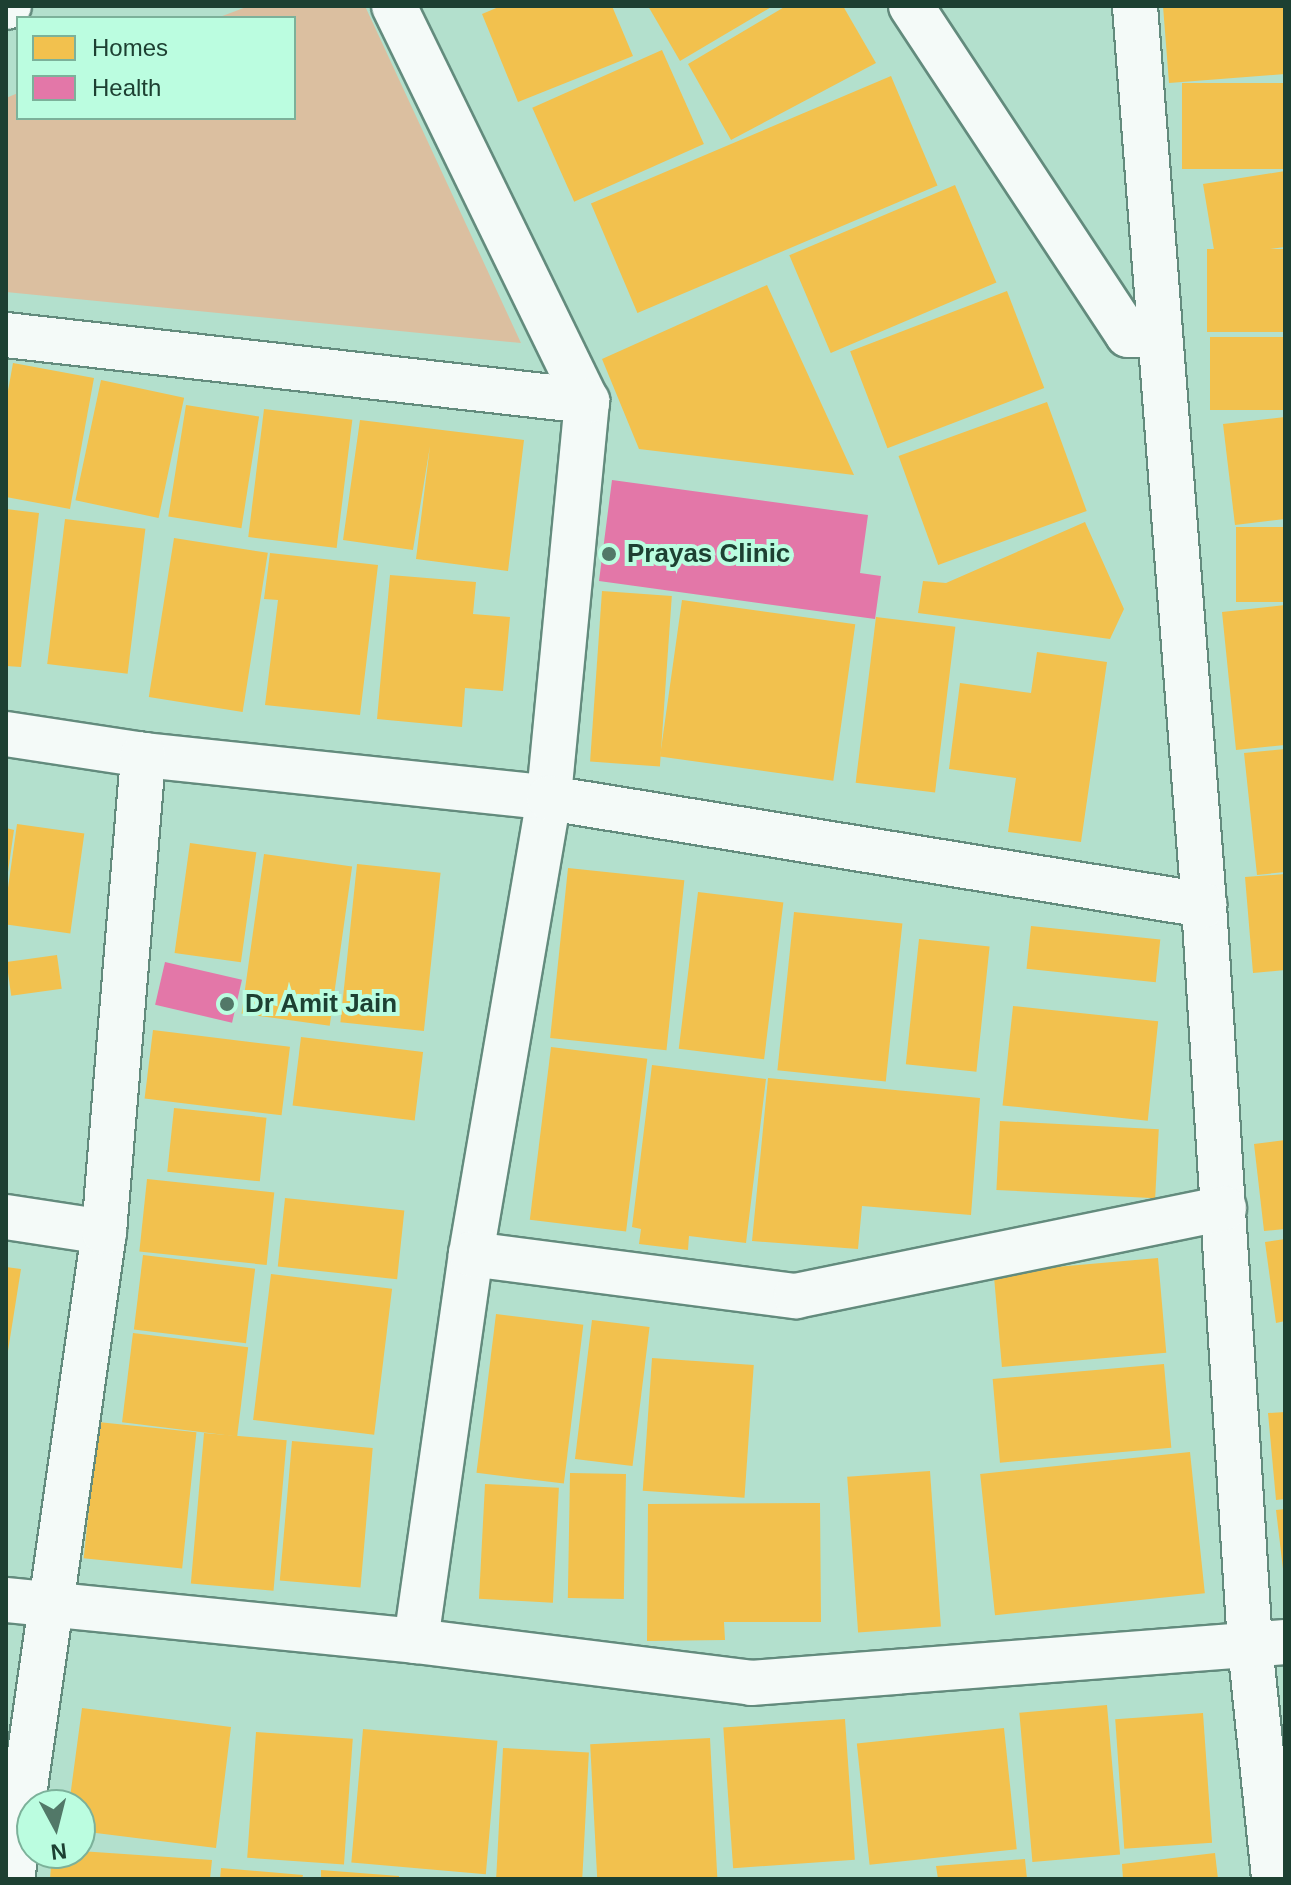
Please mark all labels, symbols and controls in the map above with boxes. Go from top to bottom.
legend [16,16,296,120]
text: Homes [92,34,168,61]
text: Health [92,74,161,101]
place label: Prayas Clinic [627,538,790,570]
marker: Prayas Clinic [598,543,620,565]
place label: Dr Amit Jain [245,988,398,1020]
marker: Dr Amit Jain [216,993,238,1015]
north arrow [16,1789,96,1869]
text: N [49,1838,68,1865]

